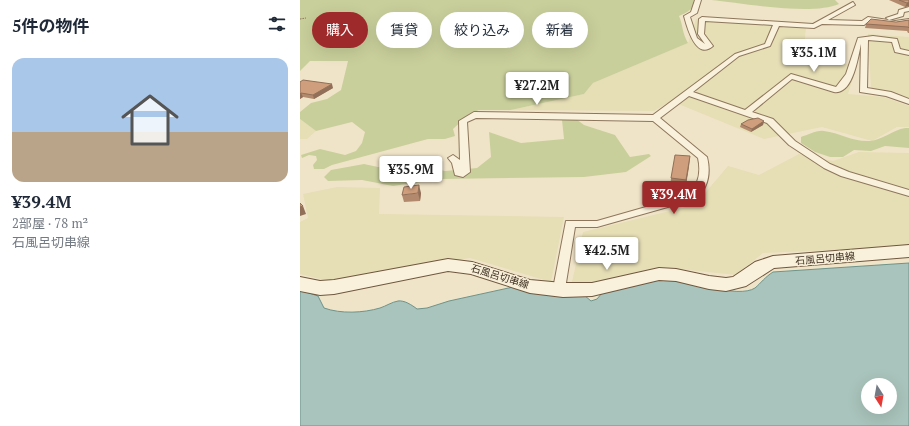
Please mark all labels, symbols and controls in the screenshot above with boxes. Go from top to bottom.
chip: 購入 [312,12,368,48]
chip: 賃貸 [376,12,432,48]
chip: 絞り込み [440,12,524,48]
chip: 新着 [532,12,588,48]
icon: filters [266,13,288,35]
text: 5件の物件 [12,14,90,37]
pin: ¥35.1M [781,39,847,73]
text: ¥35.1M [791,43,837,61]
pin: ¥27.2M [504,72,570,106]
text: ¥27.2M [515,76,559,94]
icon: home [114,84,186,156]
pin: ¥35.9M [378,156,444,190]
text: ¥35.9M [388,160,434,178]
pin: ¥39.4M [641,181,707,215]
text: ¥39.4M [651,185,697,203]
text: ¥39.4M [12,190,71,213]
text: 2部屋 · 78 m² [12,214,88,232]
text: 石風呂切串線 [12,233,90,251]
pin: ¥42.5M [574,237,640,271]
text: ¥42.5M [584,241,630,259]
street label: 石風呂切串線 [795,249,855,268]
street label: 石風呂切串線 [469,261,530,291]
north arrow [861,378,897,414]
map controls [861,378,897,414]

